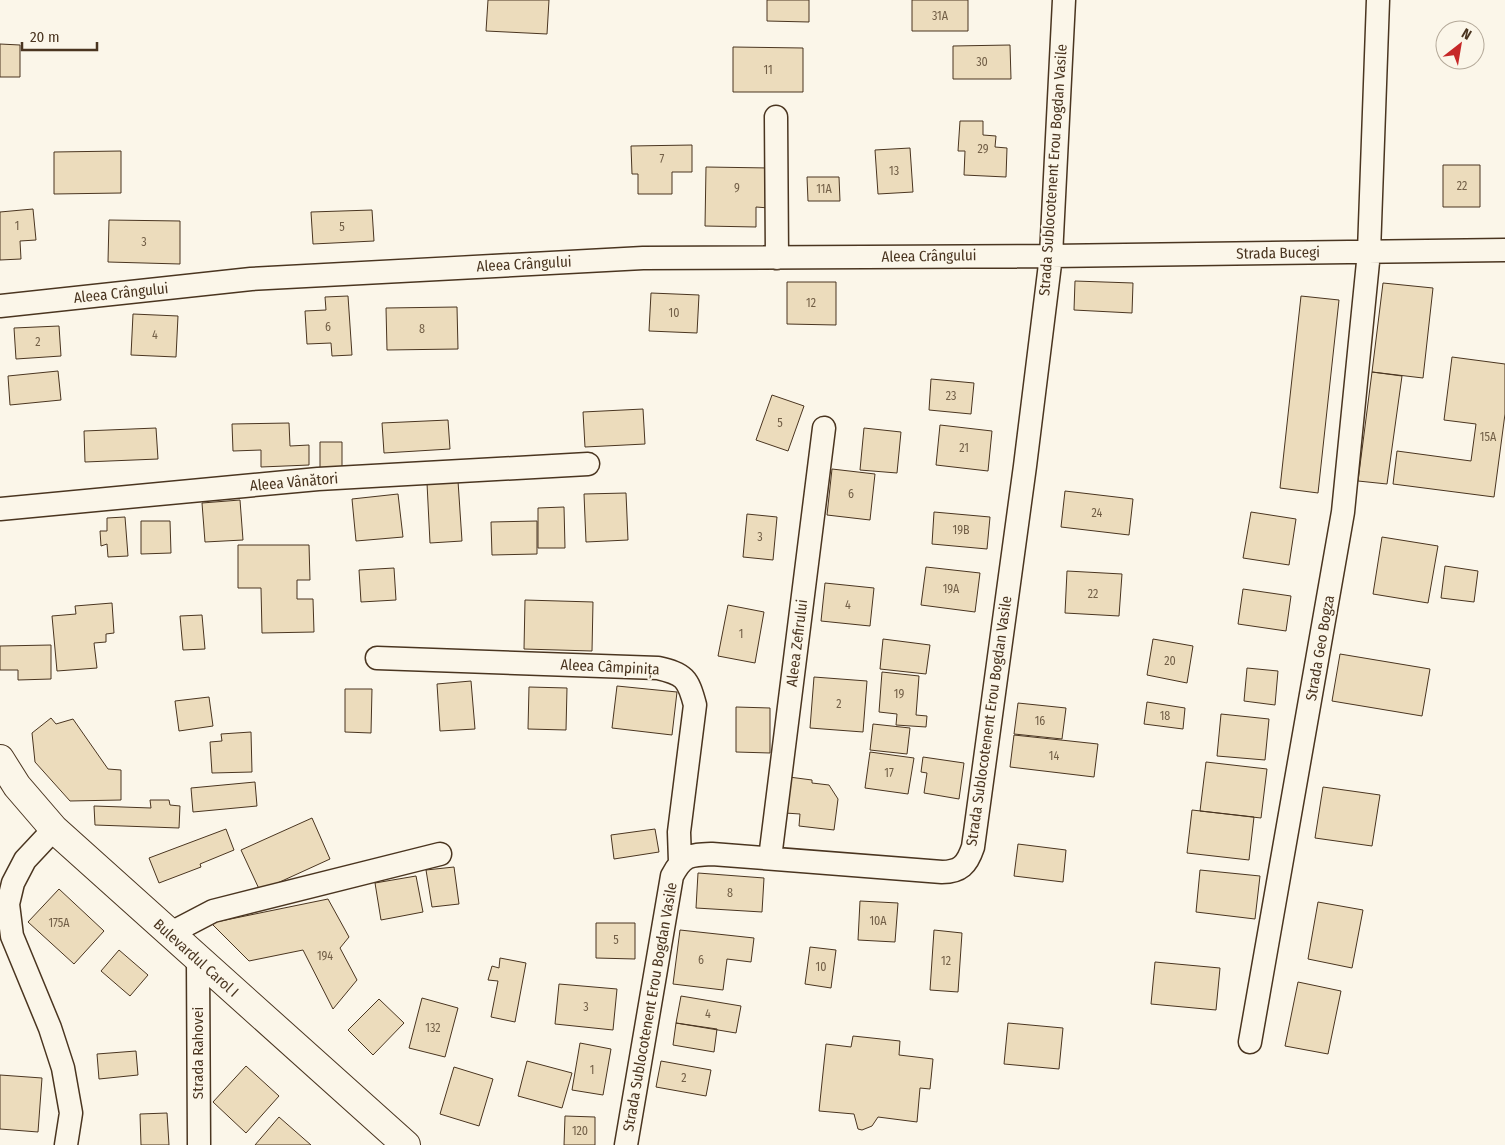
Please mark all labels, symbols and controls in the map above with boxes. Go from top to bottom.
house number: 31A [932,9,949,23]
scale bar [22,20,98,52]
north arrow [1435,20,1485,70]
text: N [1458,25,1474,44]
text: 20 m [30,28,60,46]
street label: Strada Sublocotenent Erou Bogdan Vasile [1035,43,1071,297]
house number: 30 [976,55,988,69]
house number: 11 [763,63,773,77]
house number: 29 [977,142,989,156]
house number: 7 [660,152,665,166]
house number: 13 [889,164,899,178]
house number: 22 [1457,179,1467,193]
house number: 9 [734,181,740,195]
house number: 11A [816,182,832,196]
house number: 1 [15,219,19,233]
house number: 5 [339,220,345,234]
house number: 3 [141,235,147,249]
street label: Strada Bucegi [1236,243,1320,263]
street label: Aleea Crângului [881,246,977,266]
street label: Aleea Crângului [476,253,572,275]
street label: Aleea Crângului [73,279,169,307]
house number: 12 [806,296,816,310]
house number: 10 [669,306,679,320]
house number: 6 [325,320,331,334]
house number: 8 [419,322,425,336]
house number: 4 [152,328,158,342]
house number: 2 [35,335,41,349]
house number: 23 [946,389,956,403]
house number: 5 [777,416,783,430]
house number: 15A [1480,430,1497,444]
house number: 21 [959,441,969,455]
street label: Aleea Vânători [249,469,339,495]
house number: 6 [848,487,854,501]
house number: 24 [1092,506,1103,520]
house number: 19B [952,523,970,537]
house number: 3 [757,530,763,544]
house number: 19A [943,582,960,596]
house number: 22 [1088,587,1098,601]
street label: Strada Geo Bogza [1302,594,1338,702]
street label: Strada Sublocotenent Erou Bogdan Vasile [963,595,1015,847]
street label: Aleea Zefirului [783,598,811,688]
house number: 4 [845,598,851,612]
house number: 1 [739,627,743,641]
house number: 20 [1164,654,1176,668]
street label: Aleea Câmpinița [560,655,660,680]
house number: 19 [894,687,904,701]
house number: 2 [836,697,842,711]
house number: 18 [1160,709,1170,723]
house number: 16 [1035,714,1045,728]
house number: 14 [1049,749,1059,763]
house number: 17 [884,766,894,780]
street label: Strada Sublocotenent Erou Bogdan Vasile [619,881,681,1133]
house number: 8 [727,886,733,900]
house number: 10A [869,914,887,928]
street label: Bulevardul Carol I [150,915,242,1001]
house number: 175A [48,916,70,930]
house number: 5 [613,933,619,947]
house number: 194 [317,949,333,963]
house number: 6 [698,953,704,967]
house number: 12 [941,954,951,968]
house number: 10 [816,960,826,974]
house number: 3 [583,1000,589,1014]
street label: Strada Rahovei [189,1007,207,1099]
house number: 4 [705,1007,711,1021]
house number: 132 [425,1021,441,1035]
house number: 1 [590,1063,594,1077]
house number: 2 [681,1071,687,1085]
house number: 120 [572,1124,588,1138]

